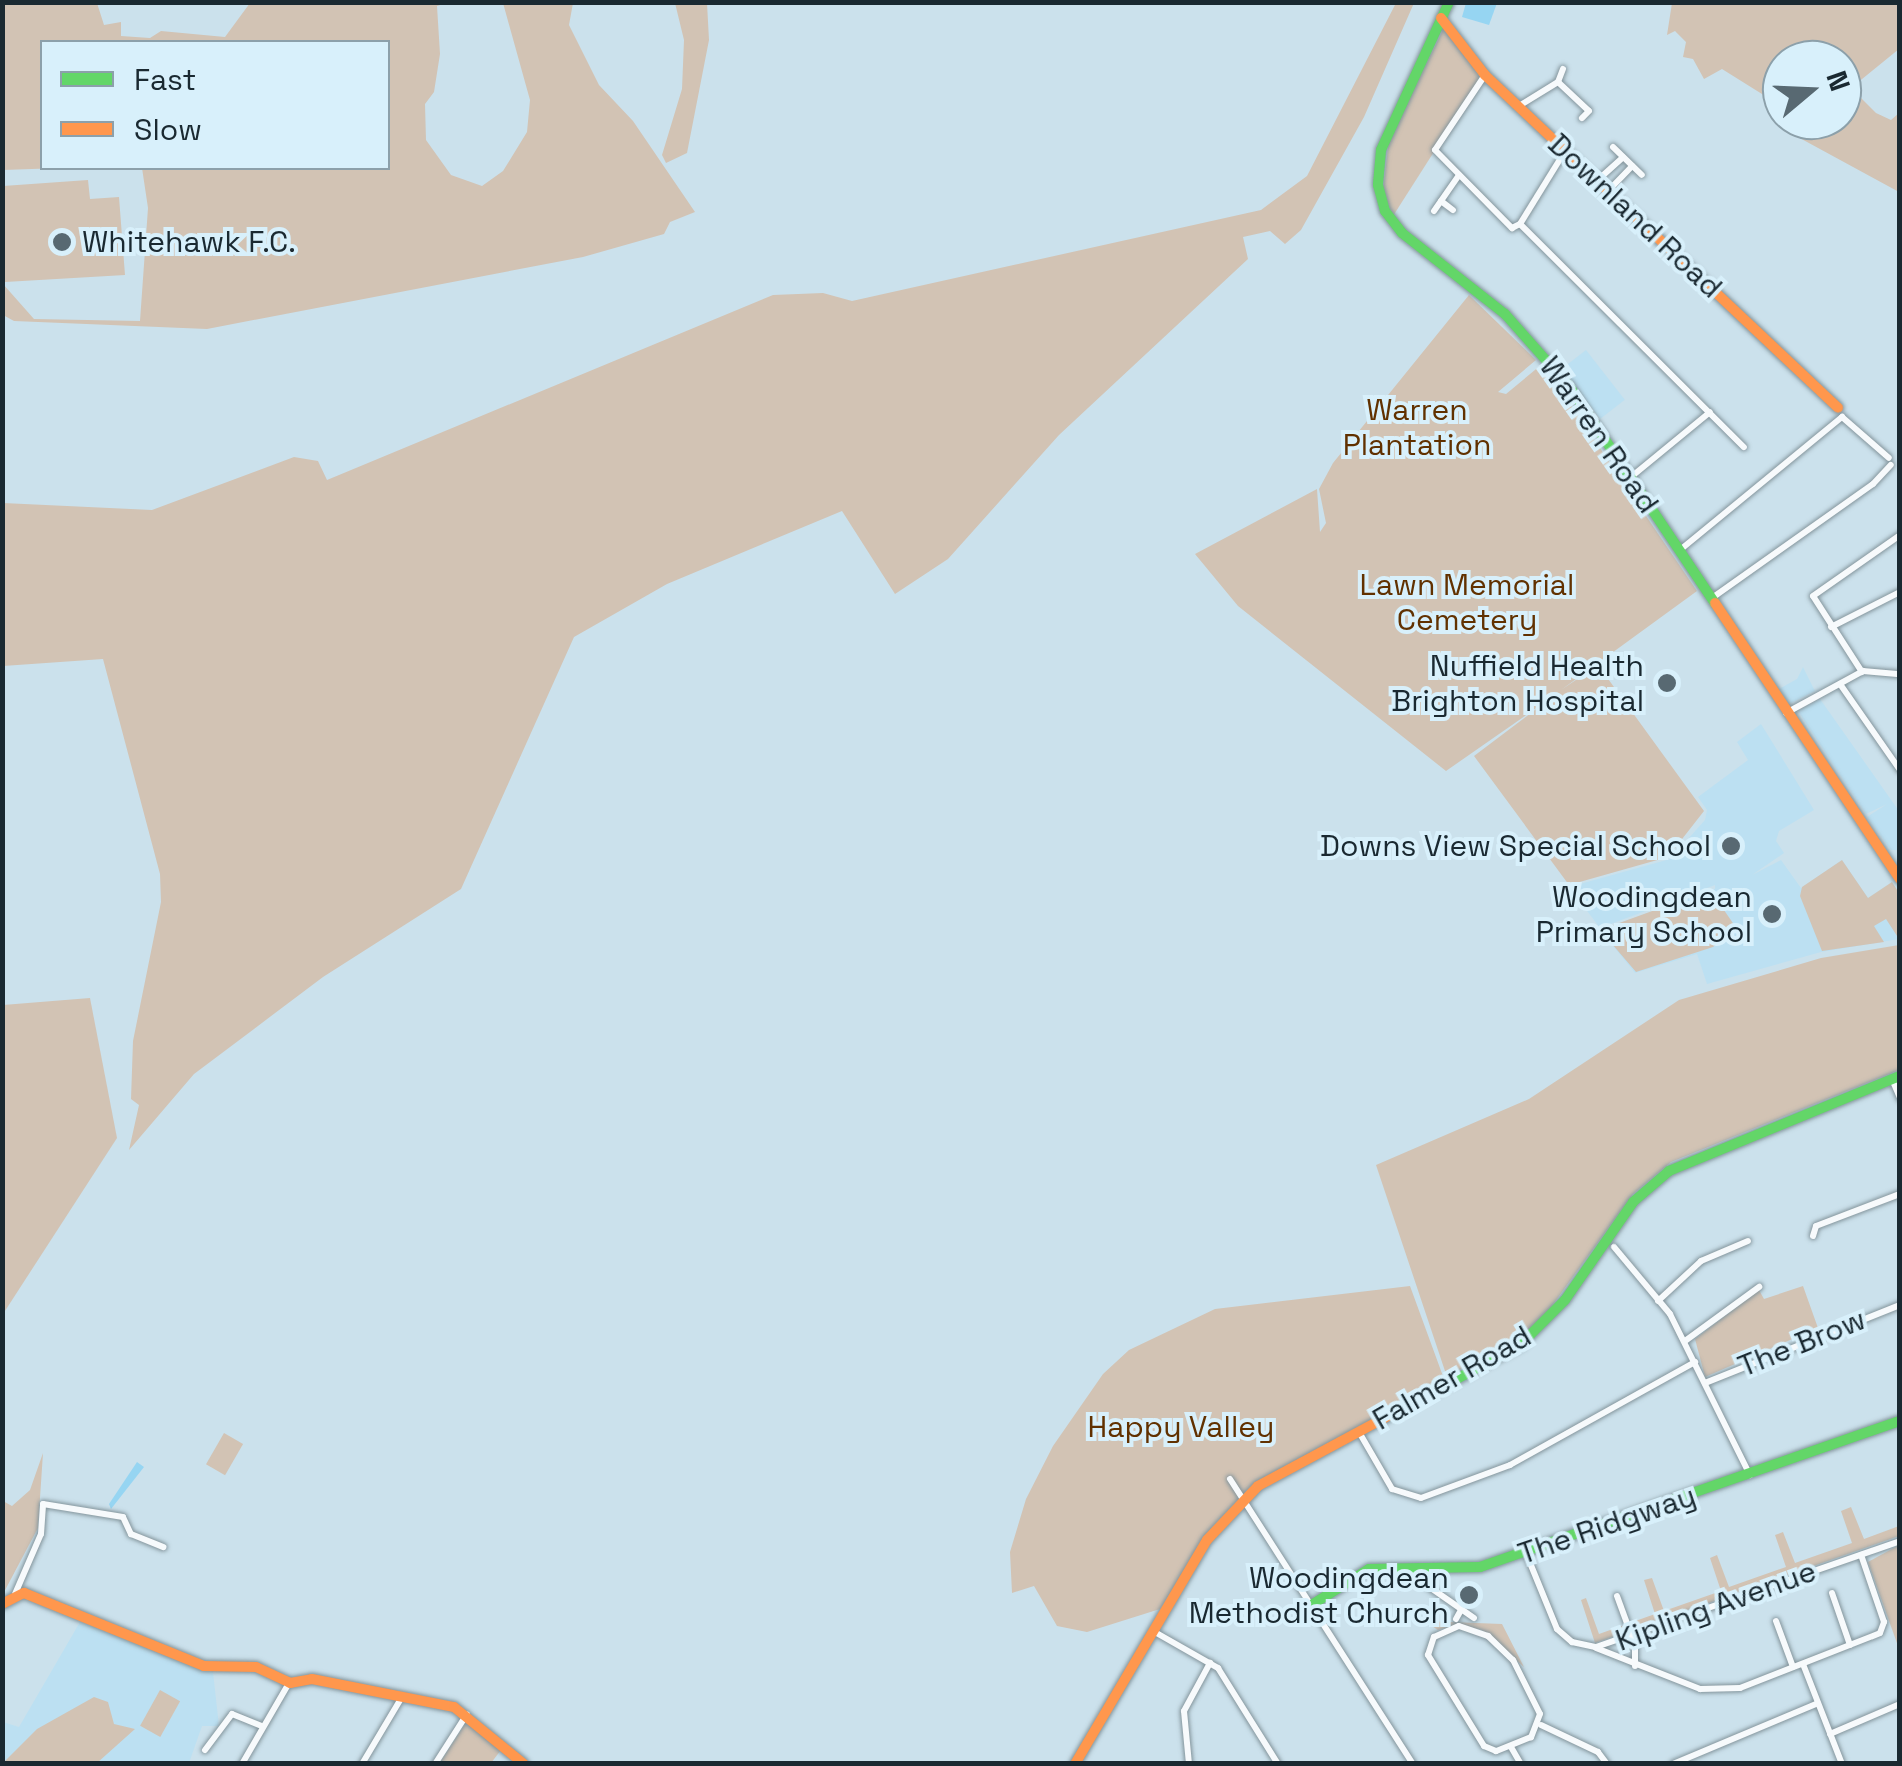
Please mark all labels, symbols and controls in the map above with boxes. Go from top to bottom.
legend [40,40,390,170]
north arrow [1762,40,1862,140]
text: Fast [134,60,196,99]
text: N [1818,66,1859,96]
text: Slow [134,110,202,149]
street label: Downland Road [1541,126,1729,306]
place label: Whitehawk F.C. [82,224,296,260]
marker: Whitehawk F.C. [51,231,73,253]
street label: Warren Road [1532,350,1666,520]
park label: Warren Plantation [1343,392,1491,462]
park label: Lawn Memorial Cemetery [1360,567,1574,638]
place label: Nuffield Health Brighton Hospital [1391,648,1644,718]
marker: Nuffield Health Brighton Hospital [1654,670,1680,696]
place label: Downs View Special School [1320,828,1711,864]
marker: Downs View Special School [1720,835,1742,857]
place label: Woodingdean Primary School [1536,879,1752,950]
marker: Woodingdean Primary School [1761,903,1783,925]
street label: The Brow [1733,1301,1871,1385]
street label: Falmer Road [1366,1318,1538,1438]
park label: Happy Valley [1087,1409,1275,1445]
street label: The Ridgway [1514,1478,1700,1572]
street label: Kipling Avenue [1611,1553,1821,1659]
place label: Woodingdean Methodist Church [1189,1560,1449,1630]
marker: Woodingdean Methodist Church [1458,1584,1480,1606]

